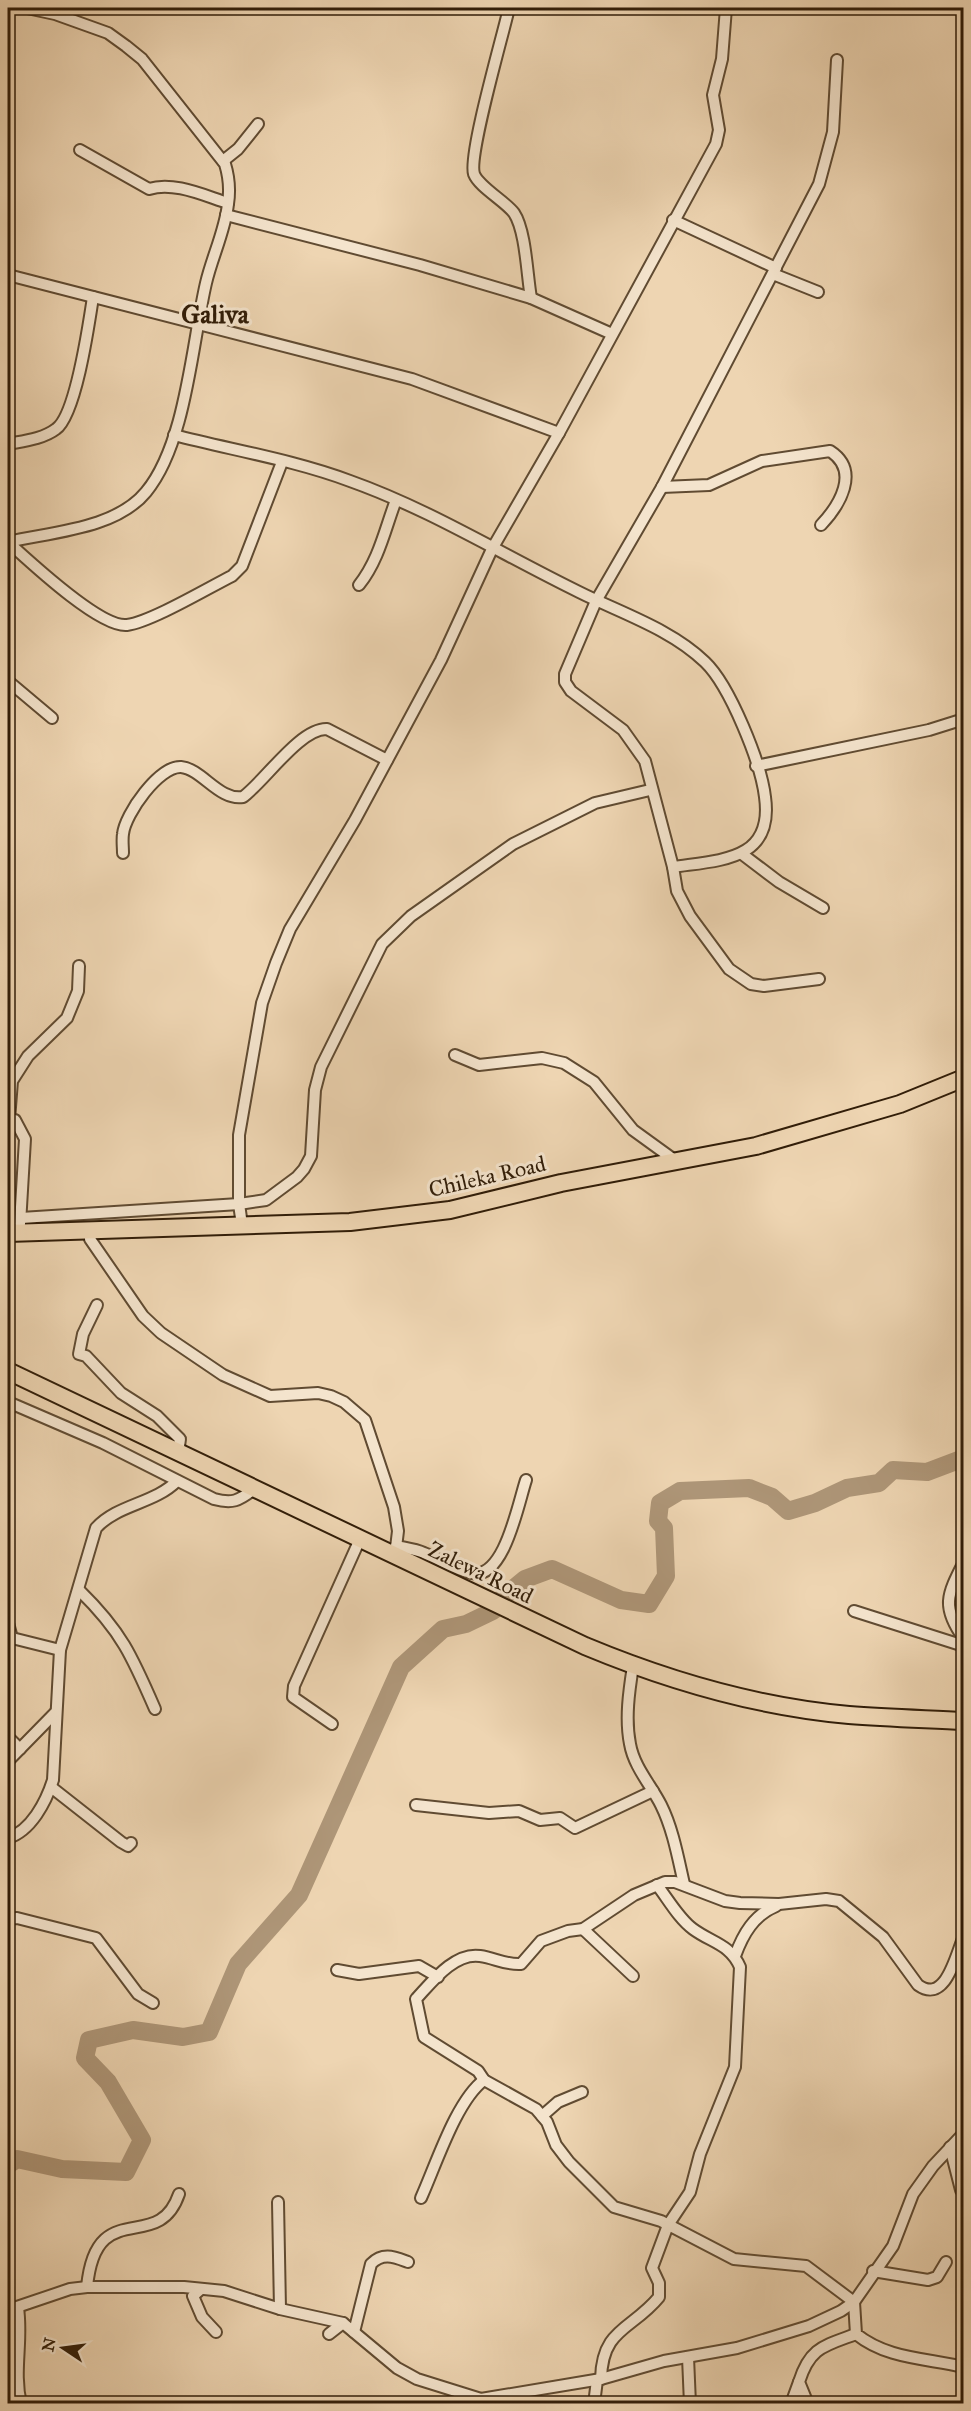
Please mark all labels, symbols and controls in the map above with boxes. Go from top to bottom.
district label: Galiva [181,298,250,330]
street label: Chileka Road [426,1150,548,1203]
street label: Zalewa Road [424,1535,538,1609]
north arrow [33,2318,93,2378]
text: N [38,2336,60,2353]

